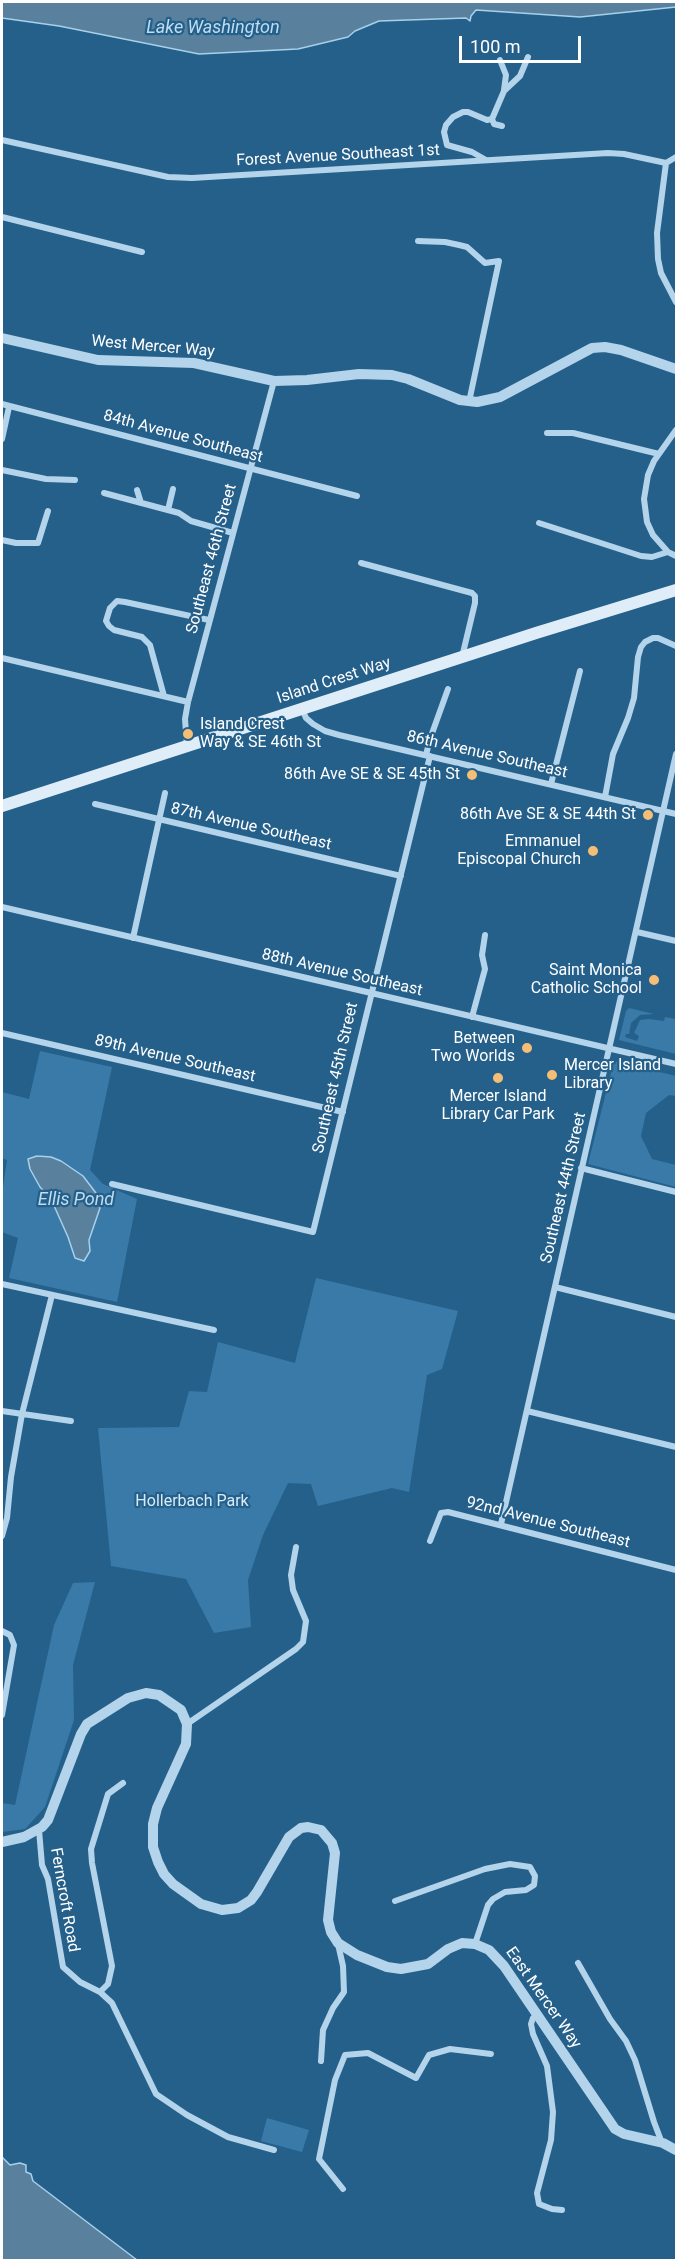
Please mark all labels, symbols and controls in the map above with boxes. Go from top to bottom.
water label: Lake Washington [146,17,280,39]
scale bar [462,24,584,62]
text: 100 m [470,36,521,57]
street label: Forest Avenue Southeast 1st [236,141,440,171]
street label: West Mercer Way [90,332,216,362]
street label: 84th Avenue Southeast [101,406,265,468]
street label: Southeast 46th Street [183,482,241,636]
street label: Island Crest Way [275,654,393,708]
place label: Island Crest Way & SE 46th St [200,715,321,753]
marker: Island Crest Way & SE 46th St [181,727,195,741]
street label: 86th Avenue Southeast [405,727,569,783]
place label: 86th Ave SE & SE 45th St [284,765,460,785]
marker: 86th Ave SE & SE 45th St [465,768,479,782]
street label: 87th Avenue Southeast [169,799,333,855]
place label: 86th Ave SE & SE 44th St [460,805,636,825]
marker: 86th Ave SE & SE 44th St [641,808,655,822]
place label: Emmanuel Episcopal Church [457,832,581,870]
marker: Emmanuel Episcopal Church [586,844,600,858]
street label: 88th Avenue Southeast [260,945,424,1001]
place label: Saint Monica Catholic School [531,961,642,999]
marker: Saint Monica Catholic School [647,973,661,987]
street label: Southeast 45th Street [309,1001,363,1155]
place label: Between Two Worlds [431,1029,515,1067]
street label: 89th Avenue Southeast [93,1031,257,1087]
marker: Between Two Worlds [520,1041,534,1055]
place label: Mercer Island Library [564,1056,661,1094]
marker: Mercer Island Library [545,1068,559,1082]
marker: Mercer Island Library Car Park [491,1071,505,1085]
place label: Mercer Island Library Car Park [441,1087,555,1125]
street label: Southeast 44th Street [537,1111,591,1265]
water label: Ellis Pond [38,1189,114,1211]
park label: Hollerbach Park [135,1492,249,1512]
street label: 92nd Avenue Southeast [464,1493,632,1553]
street label: Ferncroft Road [45,1846,83,1954]
street label: East Mercer Way [501,1944,585,2052]

